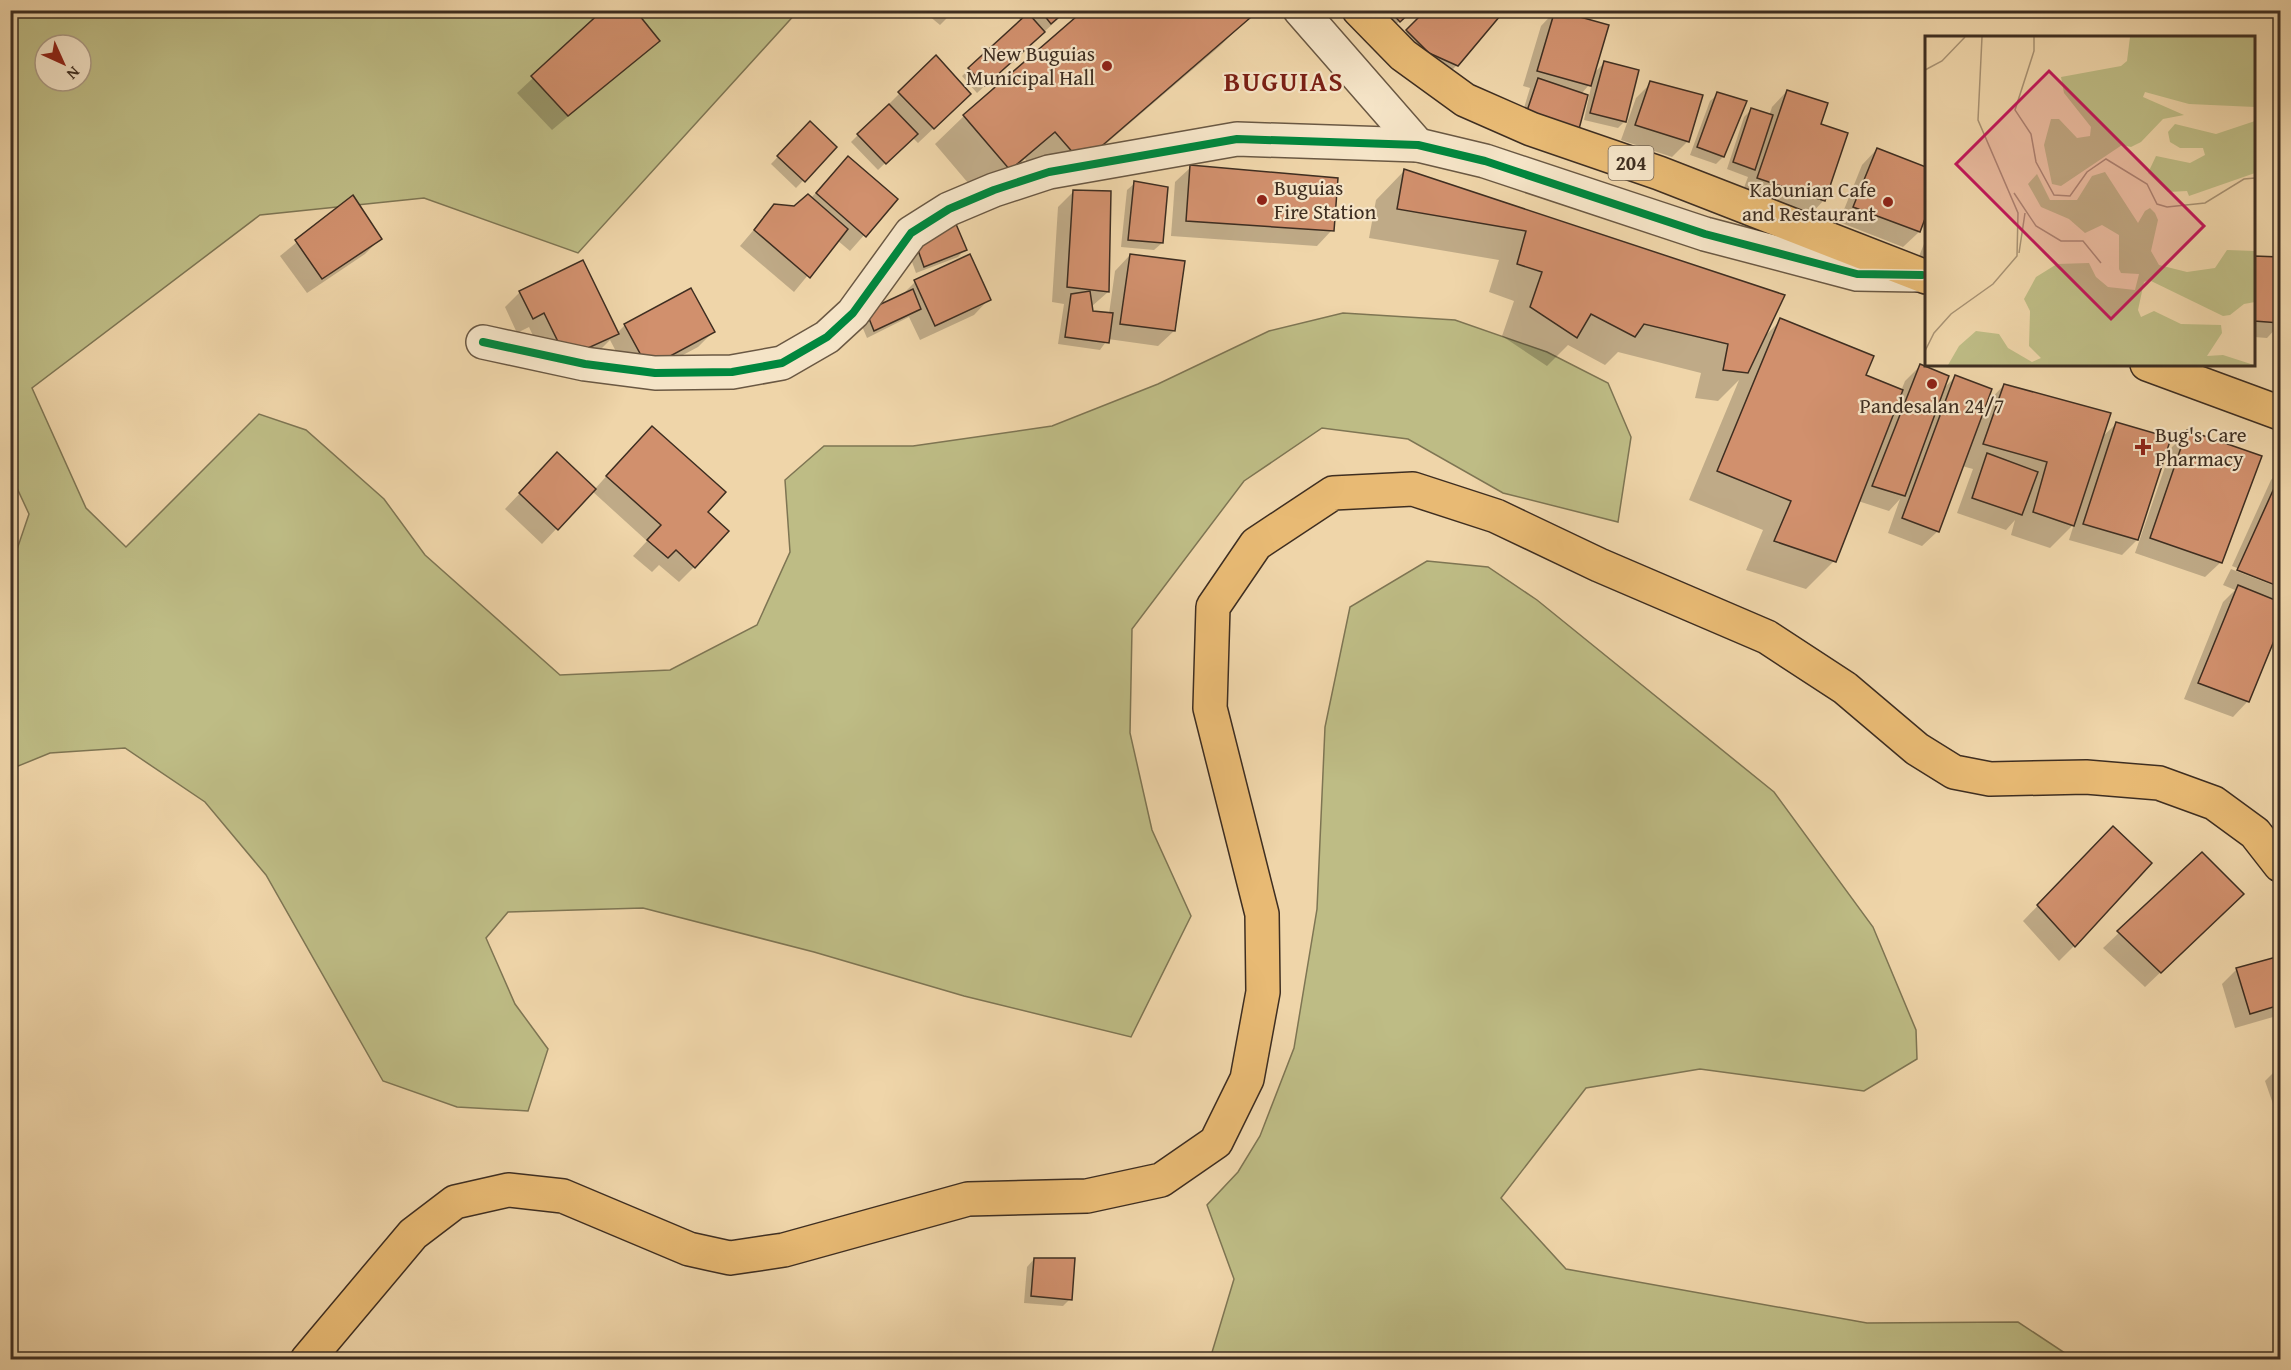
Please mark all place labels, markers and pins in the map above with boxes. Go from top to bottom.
place label: New Buguias Municipal Hall [966,38,1095,93]
marker: New Buguias Municipal Hall [1100,59,1114,73]
place label: Buguias Fire Station [1274,172,1377,227]
place label: Kabunian Cafe and Restaurant [1742,174,1877,229]
marker: Buguias Fire Station [1255,193,1269,207]
marker: Kabunian Cafe and Restaurant [1881,195,1895,209]
marker: Pandesalan 24/7 [1925,377,1939,391]
place label: Pandesalan 24/7 [1860,390,2004,421]
place label: Bug's Care Pharmacy [2155,419,2247,474]
marker: Bug's Care Pharmacy [2136,440,2150,454]

